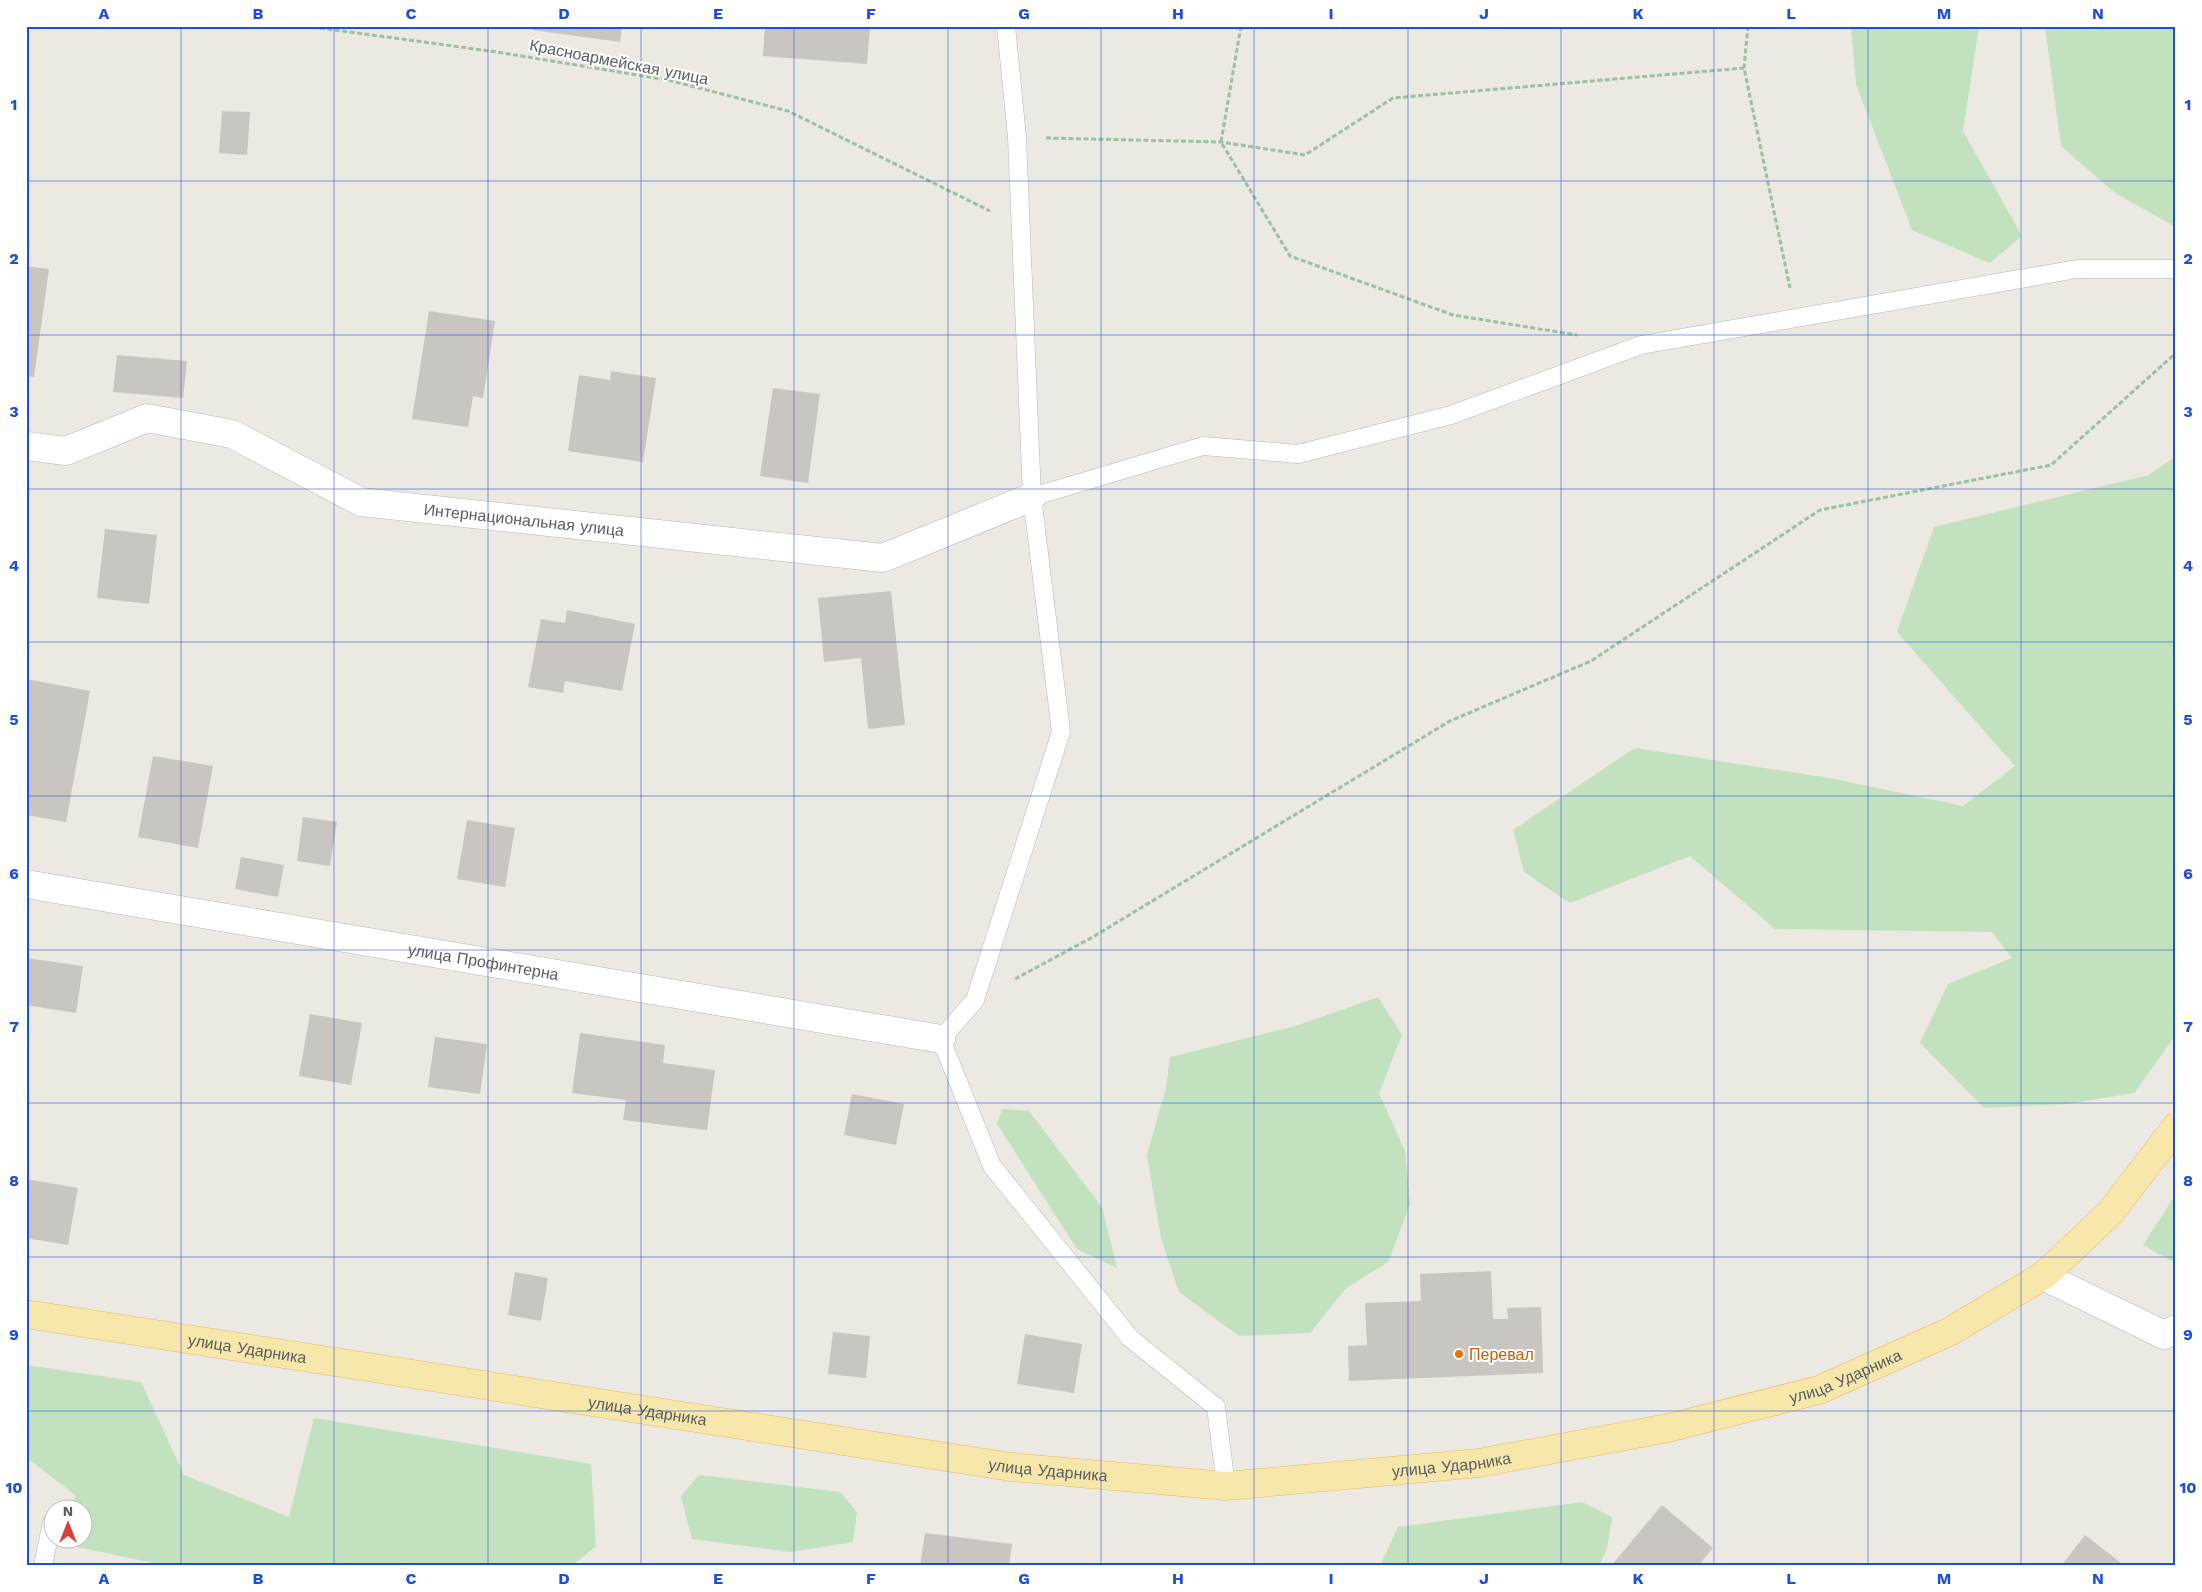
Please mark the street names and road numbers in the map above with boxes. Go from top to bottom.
street label: Красноармейская улица [528,35,710,89]
street label: Интернациональная улица [423,499,625,540]
street label: улица Профинтерна [407,939,560,984]
street label: улица Ударника [187,1330,308,1367]
street label: улица Ударника [1787,1345,1904,1407]
street label: улица Ударника [587,1392,708,1429]
street label: улица Ударника [1391,1448,1512,1480]
street label: улица Ударника [987,1454,1109,1485]

